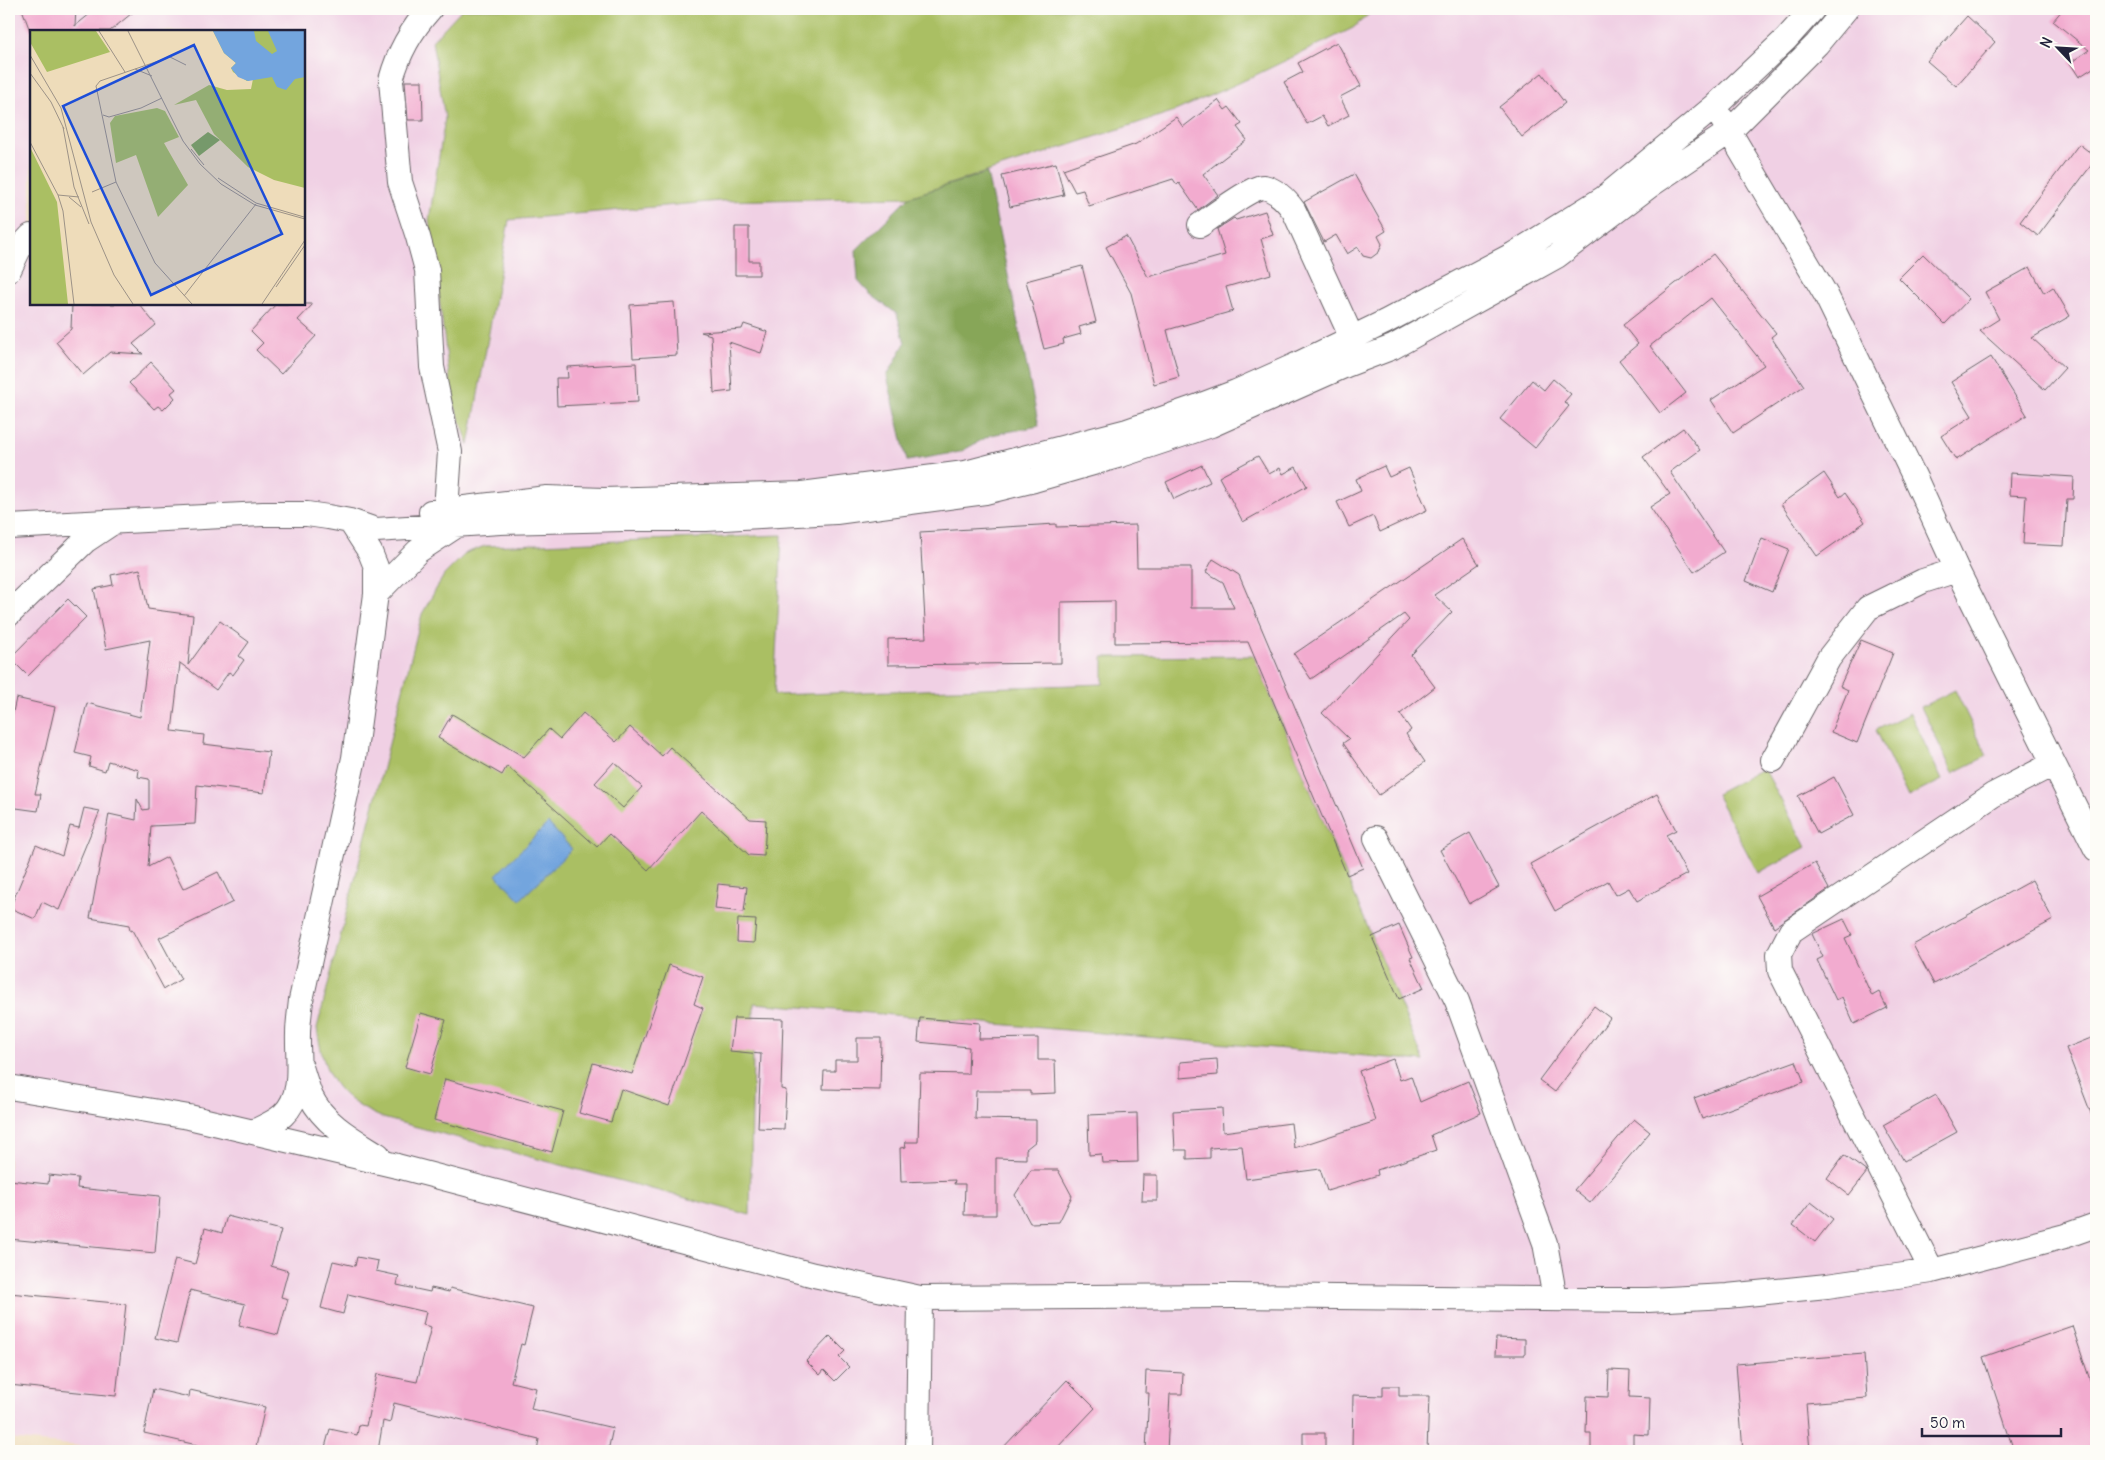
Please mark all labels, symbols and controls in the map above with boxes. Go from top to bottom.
north arrow [2032,22,2082,72]
inset map [30,30,305,305]
text: N [2036,34,2056,51]
scale bar [1922,1405,2061,1437]
text: 50 m [1930,1413,1965,1432]

